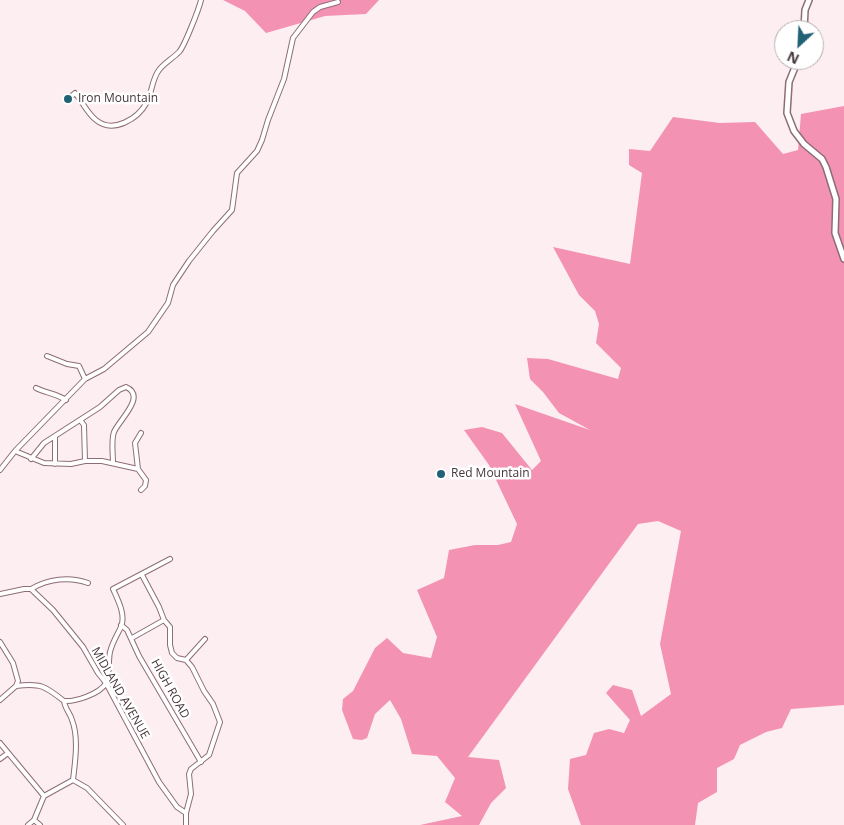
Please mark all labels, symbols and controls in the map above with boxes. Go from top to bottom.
north arrow [774,20,824,70]
text: N [784,47,802,69]
place label: Iron Mountain [78,92,158,106]
marker: Iron Mountain [62,93,74,105]
place label: Red Mountain [451,467,530,481]
marker: Red Mountain [435,468,447,480]
street label: MIDLAND AVENUE [88,645,152,741]
street label: HIGH ROAD [148,657,192,721]

